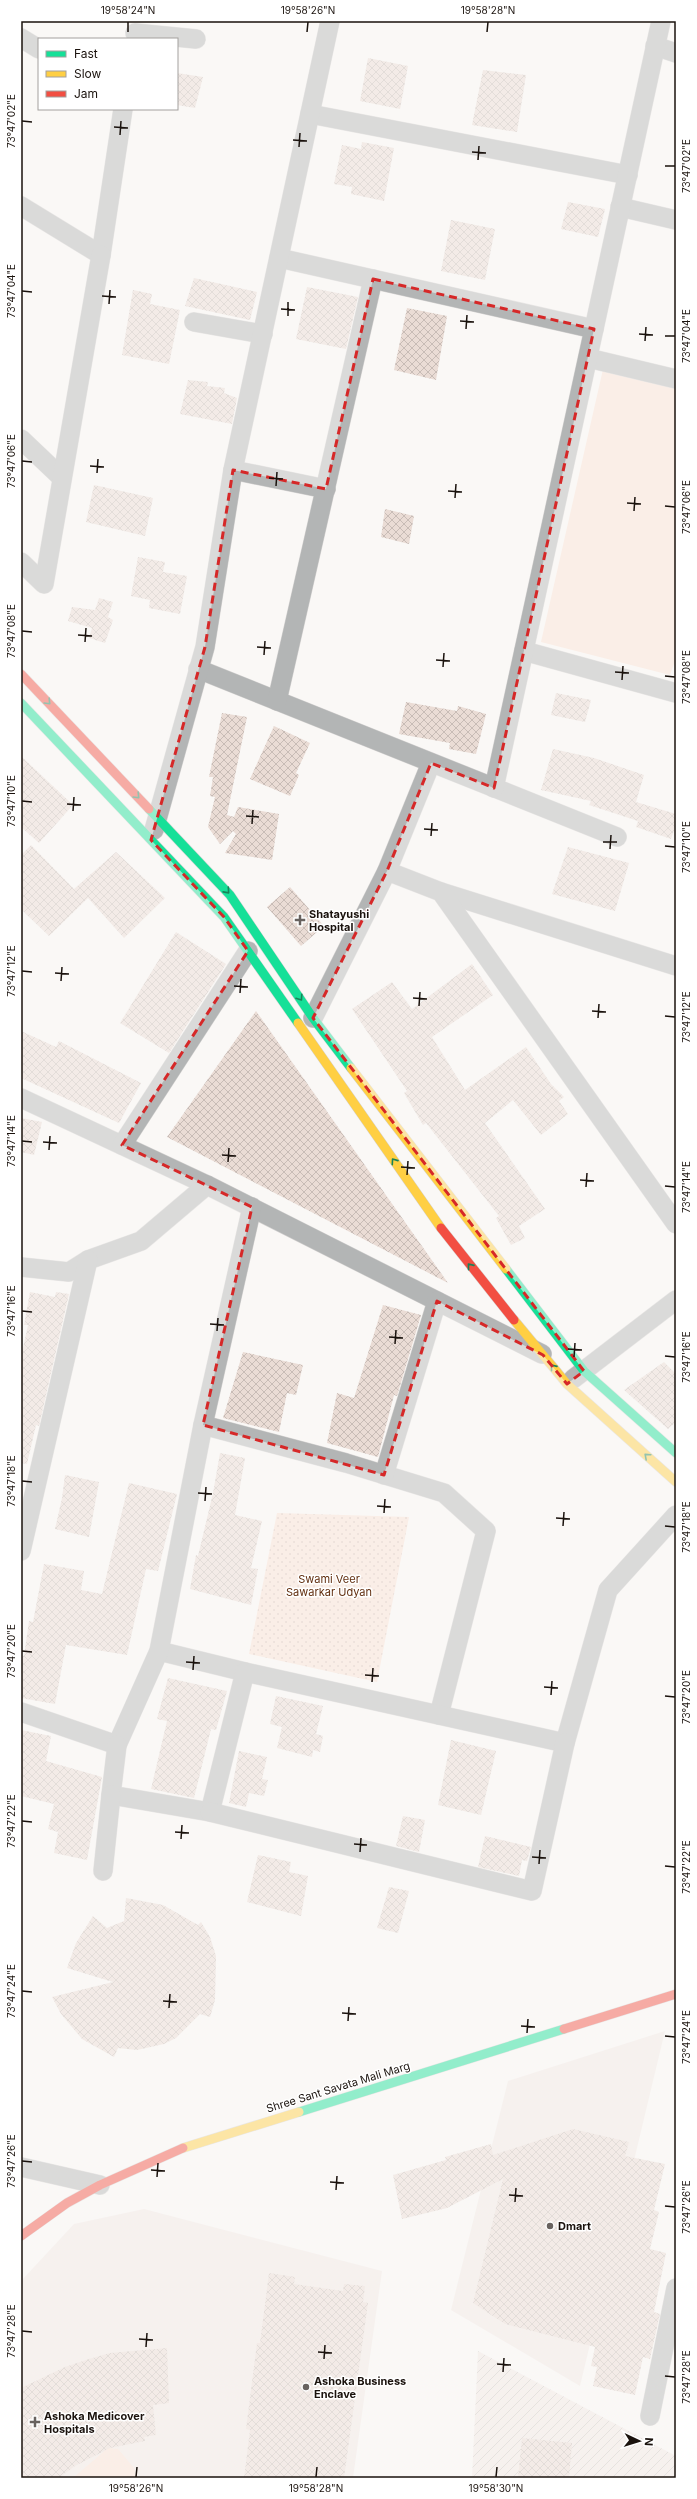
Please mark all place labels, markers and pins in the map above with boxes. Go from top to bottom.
place label: Shatayushi Hospital [309,907,369,934]
marker: Shatayushi Hospital [294,914,306,926]
place label: Dmart [558,2219,591,2233]
marker: Dmart [545,2221,555,2231]
place label: Ashoka Business Enclave [314,2374,406,2401]
marker: Ashoka Business Enclave [301,2382,311,2392]
place label: Ashoka Medicover Hospitals [44,2409,145,2436]
marker: Ashoka Medicover Hospitals [29,2416,41,2428]

